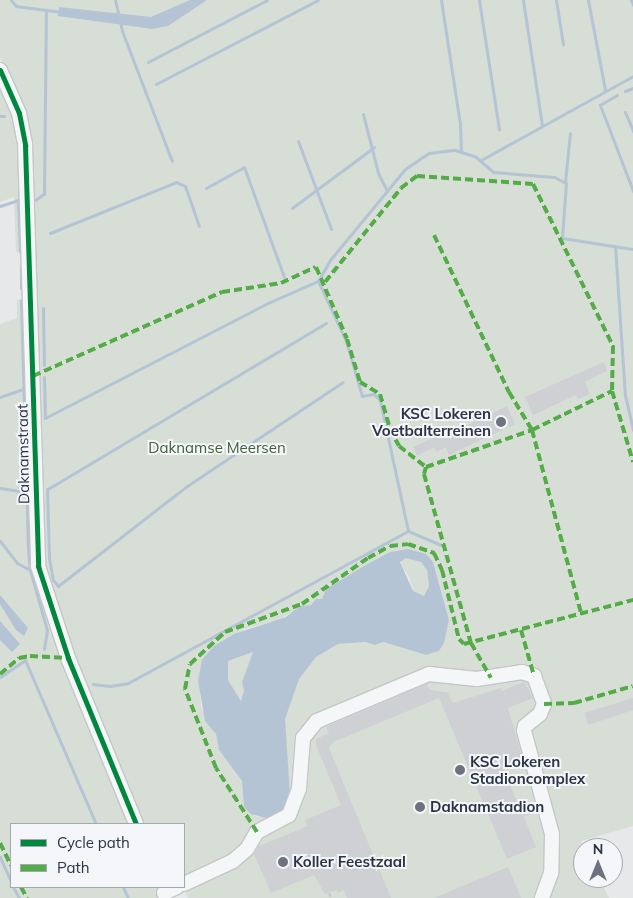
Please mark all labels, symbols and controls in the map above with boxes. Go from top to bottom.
street label: Daknamstraat [13,404,33,504]
place label: KSC Lokeren Voetbalterreinen [372,404,491,439]
marker: KSC Lokeren Voetbalterreinen [495,416,507,428]
park label: Daknamse Meersen [148,439,286,457]
place label: KSC Lokeren Stadioncomplex [470,752,585,787]
marker: KSC Lokeren Stadioncomplex [454,764,466,776]
place label: Daknamstadion [430,798,544,816]
marker: Daknamstadion [414,801,426,813]
legend [10,823,185,888]
text: Cycle path [57,833,130,852]
north arrow [573,838,623,888]
text: N [593,840,603,858]
place label: Koller Feestzaal [293,853,406,871]
marker: Koller Feestzaal [277,856,289,868]
text: Path [57,858,89,877]

